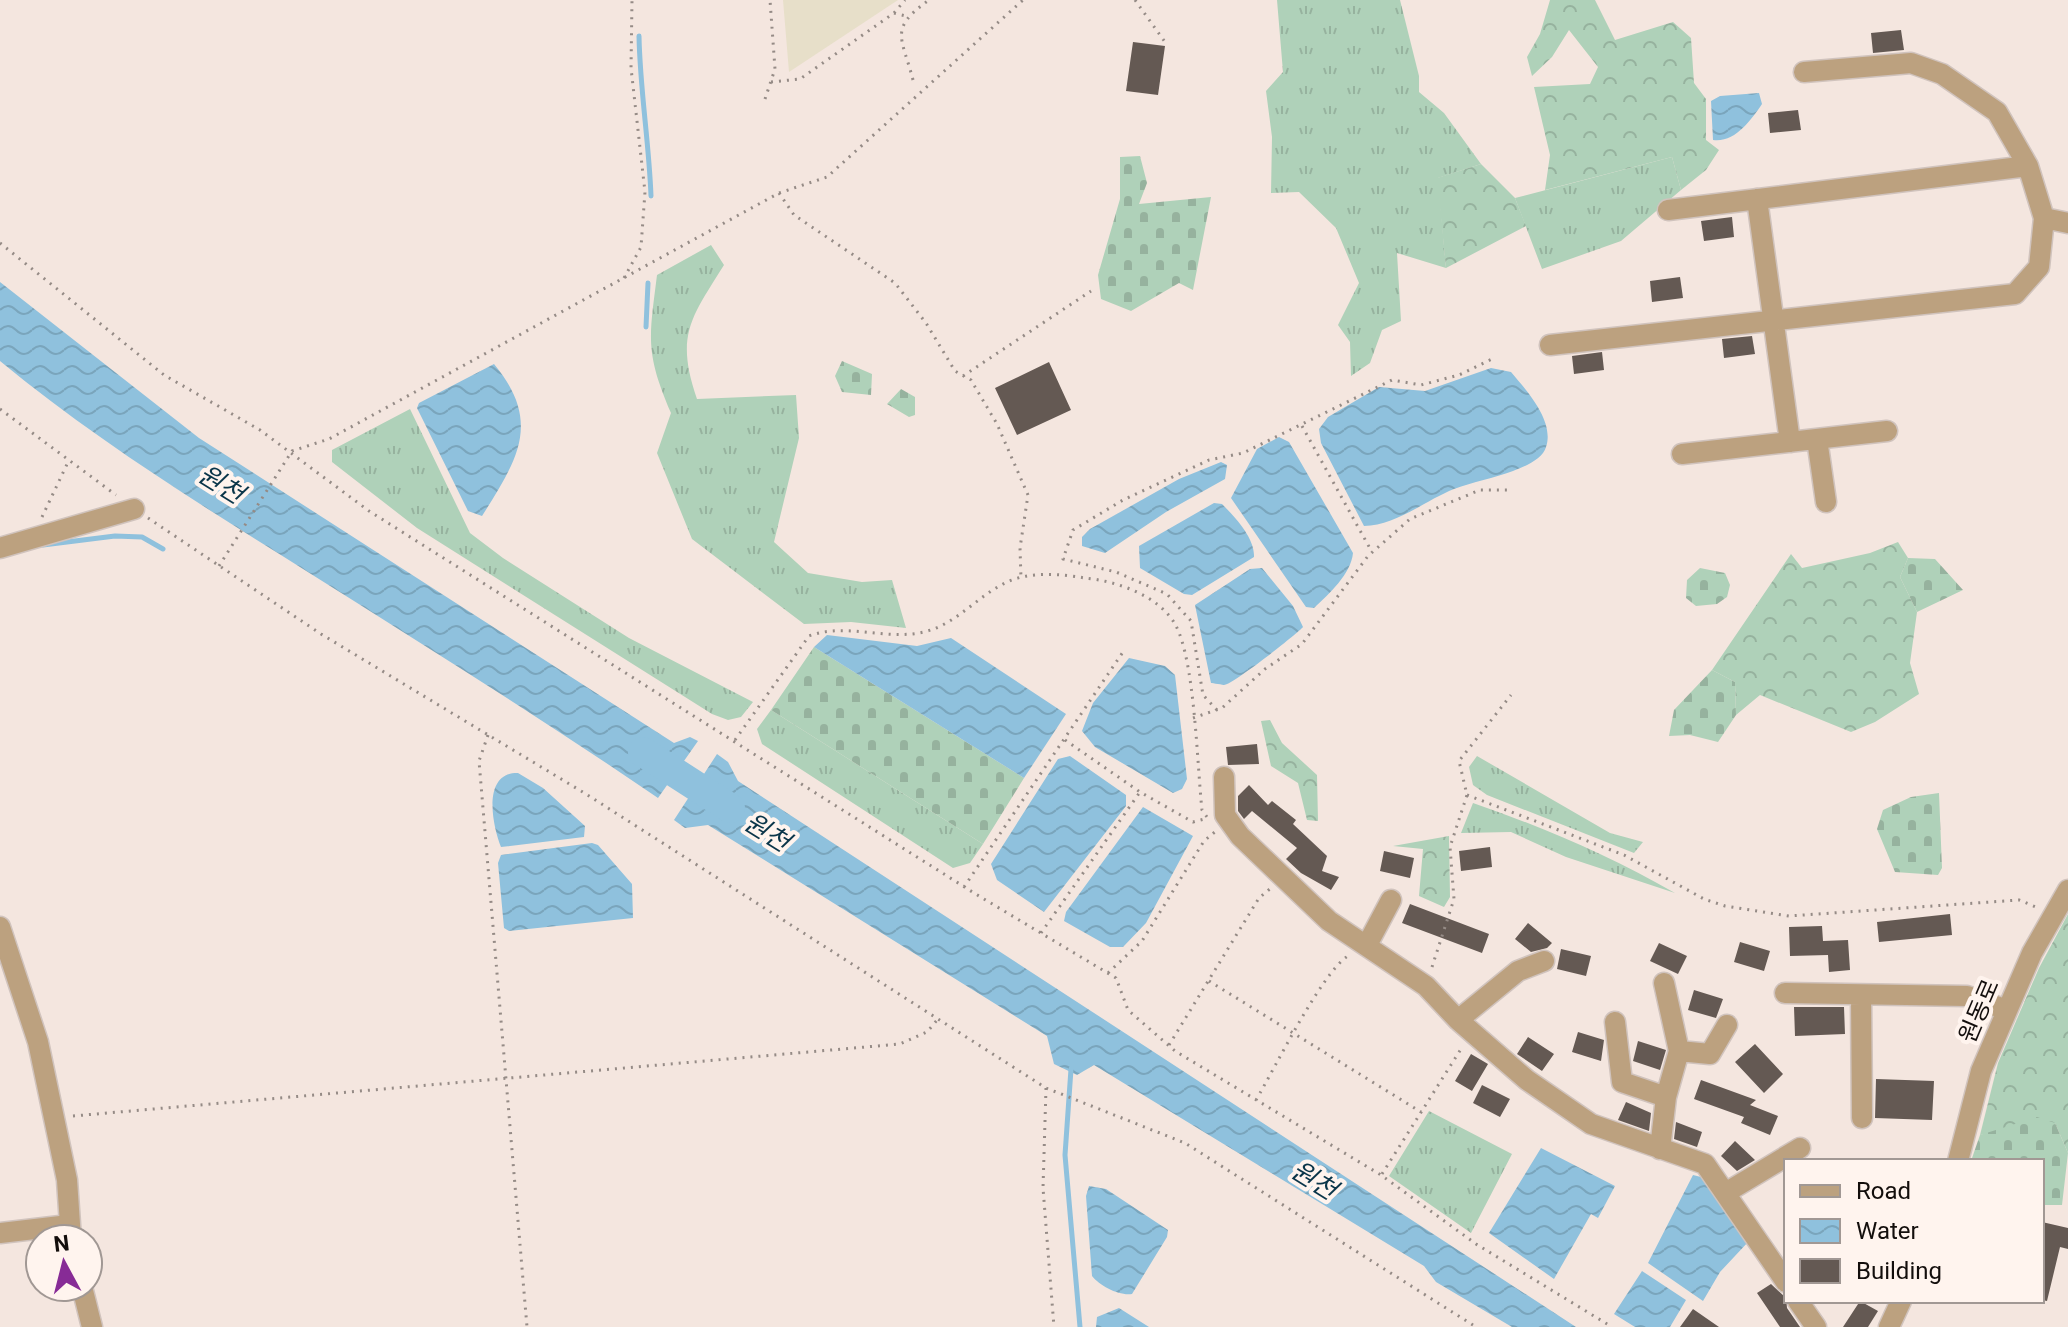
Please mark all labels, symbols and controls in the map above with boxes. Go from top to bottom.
water label: 원천 [193,459,252,511]
water label: 원천 [739,807,798,859]
street label: 원동로 [1953,975,2005,1047]
water label: 원천 [1286,1155,1345,1207]
legend [1784,1159,2044,1303]
text: Road [1856,1177,1911,1205]
text: Water [1856,1217,1919,1245]
north arrow [24,1223,104,1303]
text: N [52,1230,71,1257]
text: Building [1856,1257,1942,1285]

